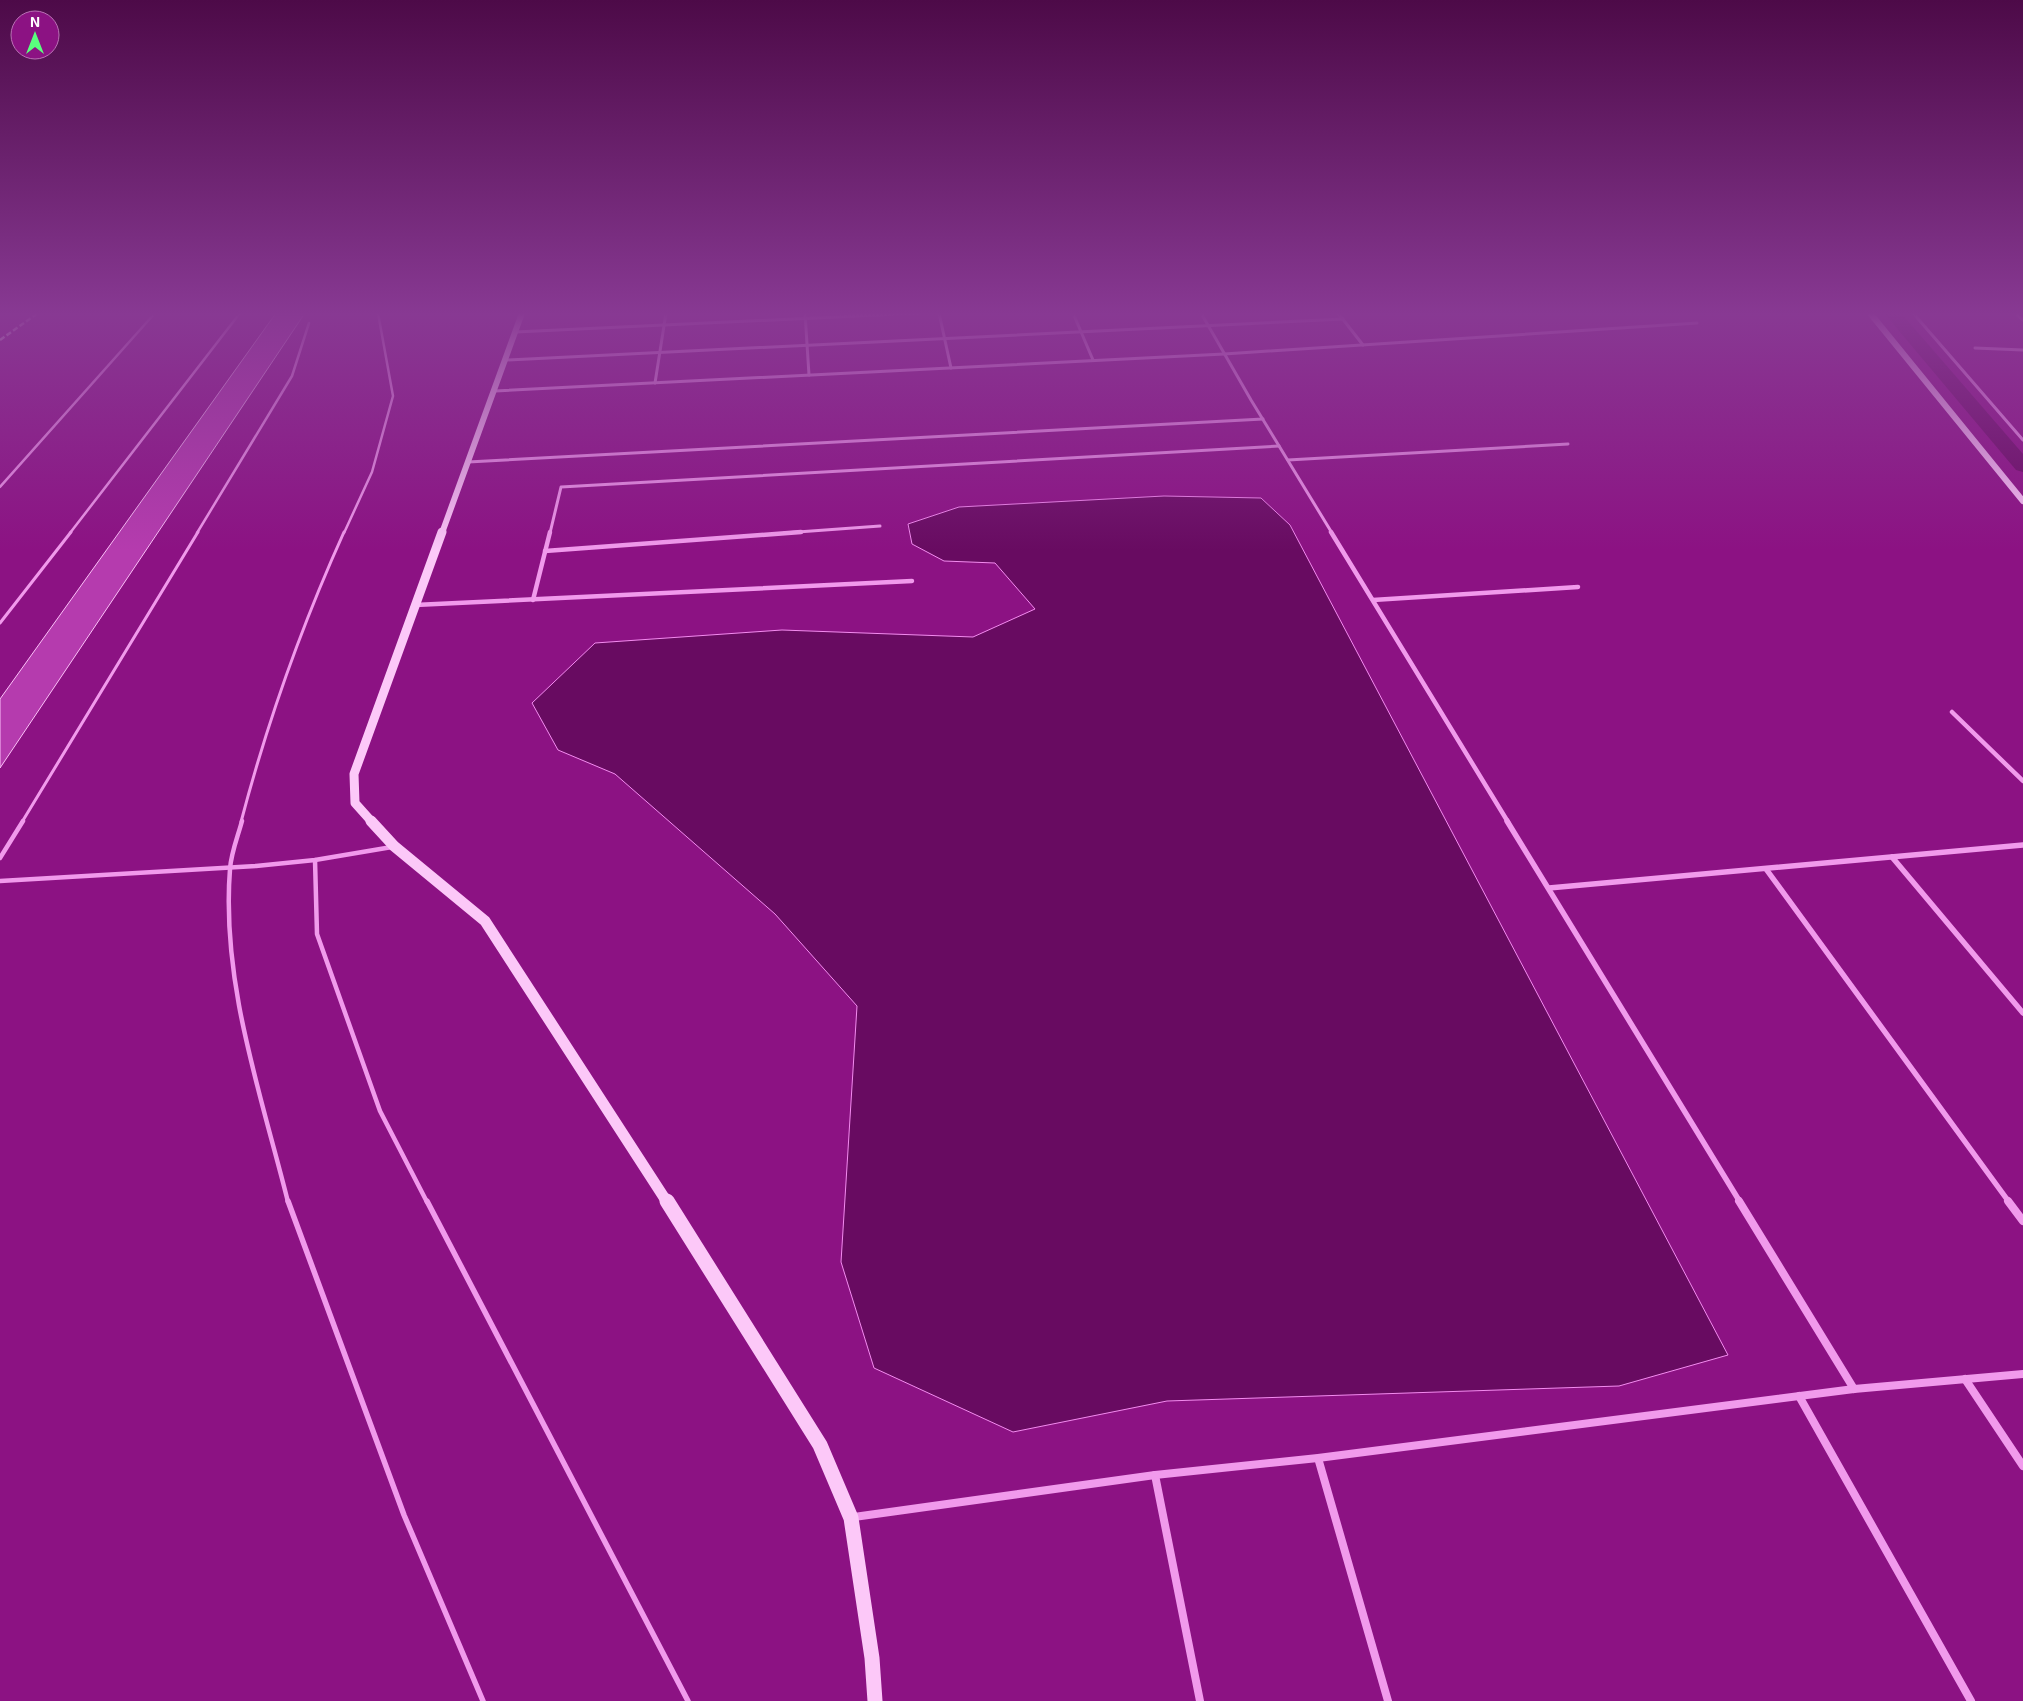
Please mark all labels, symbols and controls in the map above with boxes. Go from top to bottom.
north arrow [10,10,60,60]
text: N [30,13,40,30]

